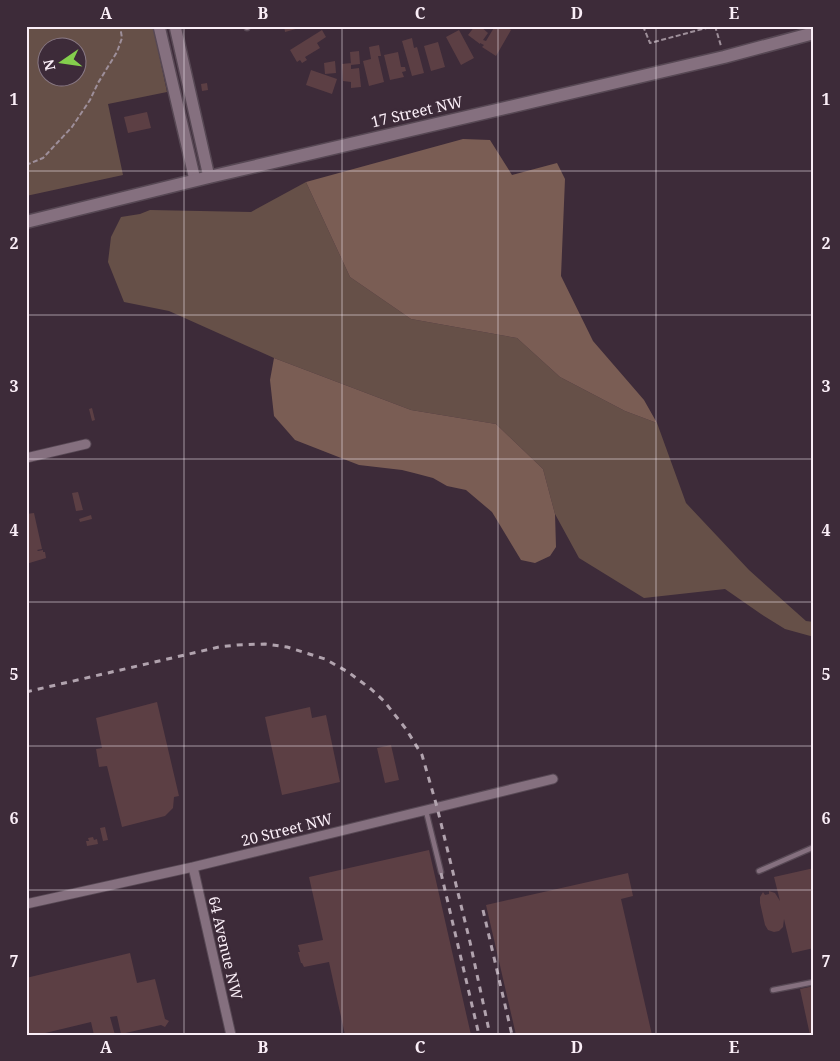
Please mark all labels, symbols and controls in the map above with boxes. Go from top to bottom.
text: A [100,2,113,24]
text: B [258,2,269,24]
text: C [415,2,426,24]
text: D [571,2,583,24]
text: E [729,2,739,24]
north arrow [38,38,88,88]
text: N [38,58,59,73]
text: 1 [9,88,19,110]
text: 1 [821,88,831,110]
street label: 17 Street NW [369,91,465,131]
text: 2 [9,232,19,254]
text: 2 [821,232,831,254]
text: 3 [9,375,19,397]
text: 3 [821,375,831,397]
text: 4 [9,519,19,541]
text: 4 [821,519,831,541]
text: 5 [9,663,19,685]
text: 5 [821,663,831,685]
text: 6 [9,807,19,829]
text: 6 [821,807,831,829]
street label: 20 Street NW [239,808,335,850]
street label: 64 Avenue NW [204,894,248,1002]
text: 7 [9,950,19,972]
text: 7 [821,950,831,972]
text: A [100,1036,113,1058]
text: B [258,1036,269,1058]
text: C [415,1036,426,1058]
text: D [571,1036,583,1058]
text: E [729,1036,739,1058]

